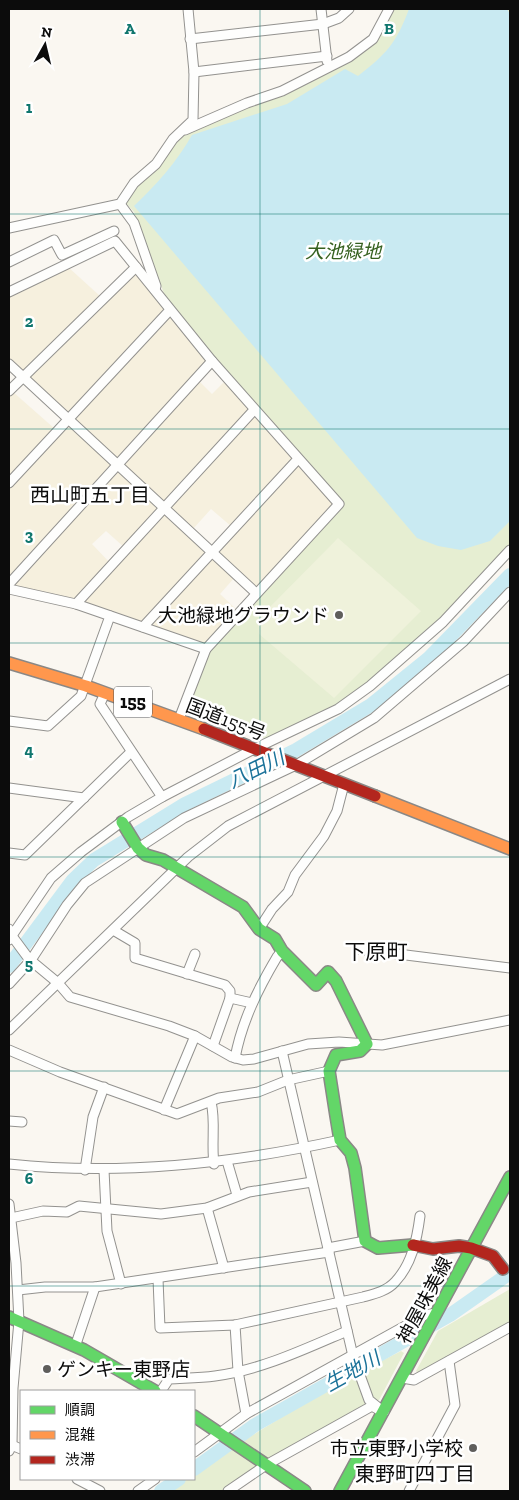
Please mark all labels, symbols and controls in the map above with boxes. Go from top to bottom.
text: A [125,19,136,38]
text: B [384,19,394,38]
north arrow [20,20,70,70]
text: N [40,23,54,42]
text: 1 [26,98,33,117]
park label: 大池緑地 [305,240,383,263]
text: 2 [25,312,34,331]
district label: 西山町五丁目 [30,483,150,507]
text: 3 [25,526,34,545]
place label: 大池緑地グラウンド [158,604,329,627]
marker: 大池緑地グラウンド [333,609,345,621]
road number: 155 [114,686,152,718]
street label: 国道155号 [183,694,269,745]
text: 4 [24,741,34,760]
water label: 八田川 [224,744,290,793]
district label: 下原町 [345,939,408,964]
text: 5 [25,955,33,974]
text: 6 [25,1169,34,1188]
street label: 神屋味美線 [392,1253,457,1348]
water label: 生地川 [320,1345,386,1396]
place label: ゲンキー東野店 [57,1358,190,1381]
marker: ゲンキー東野店 [41,1363,53,1375]
legend [20,1390,195,1480]
text: 順調 [65,1401,95,1419]
text: 混雑 [65,1426,95,1444]
place label: 市立東野小学校 [330,1437,463,1460]
marker: 市立東野小学校 [467,1442,479,1454]
text: 渋滞 [65,1451,95,1469]
district label: 東野町四丁目 [355,1462,475,1486]

